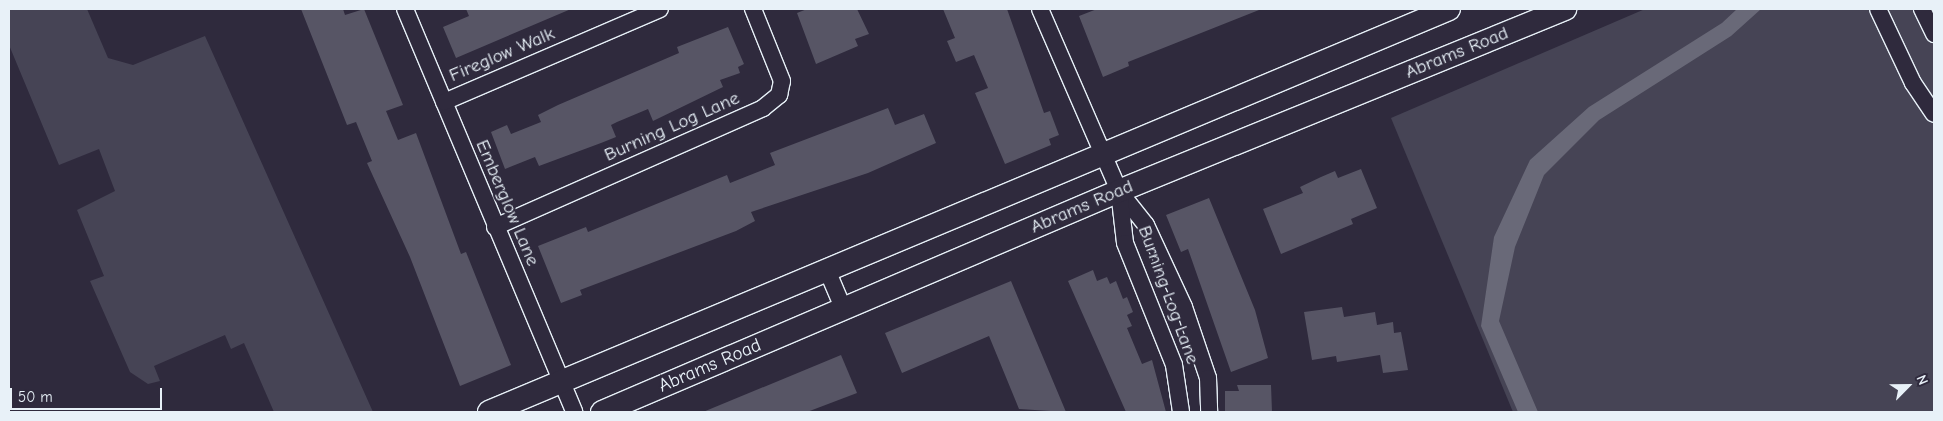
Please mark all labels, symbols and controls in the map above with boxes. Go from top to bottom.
street label: Abrams Road [1402,22,1512,84]
street label: Fireglow Walk [446,23,558,87]
street label: Burning Log Lane [601,87,743,167]
street label: Emberglow Lane [470,137,544,269]
street label: Abrams Road [1027,175,1137,239]
street label: Burning Log Lane [1132,223,1204,367]
street label: Abrams Road [655,334,765,398]
north arrow [1883,361,1933,411]
text: N [1913,372,1932,387]
scale bar [12,378,165,410]
text: 50 m [18,388,53,406]

